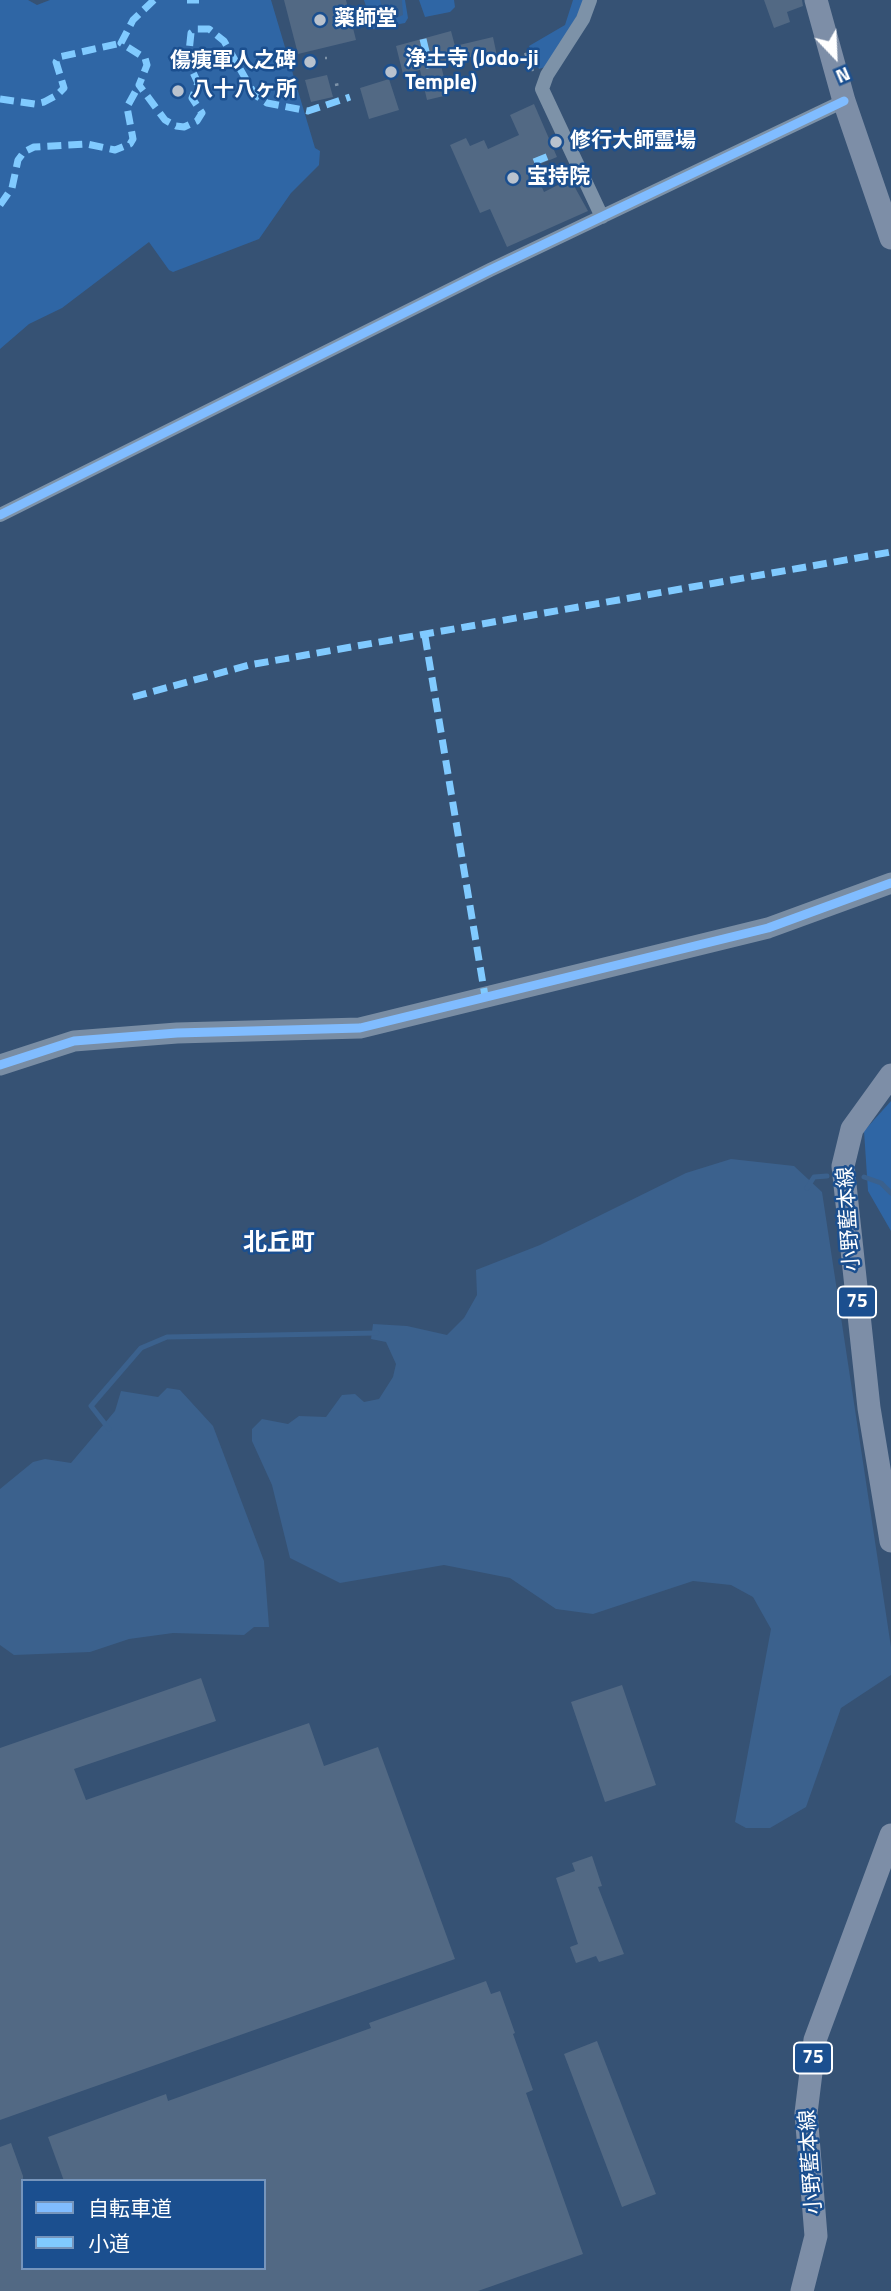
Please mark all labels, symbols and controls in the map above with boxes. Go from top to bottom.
place label: 薬師堂 [334,7,397,33]
marker: 薬師堂 [312,12,328,28]
north arrow [800,21,870,91]
place label: 浄土寺 (Jodo-ji Temple) [405,47,539,97]
place label: 傷痍軍人之碑 [170,49,296,75]
marker: 傷痍軍人之碑 [302,54,318,70]
text: N [832,60,855,92]
marker: 浄土寺 (Jodo-ji Temple) [383,64,399,80]
place label: 八十八ヶ所 [192,78,297,104]
marker: 八十八ヶ所 [170,83,186,99]
place label: 修行大師霊場 [570,129,696,155]
marker: 修行大師霊場 [548,134,564,150]
place label: 宝持院 [527,165,590,191]
marker: 宝持院 [505,170,521,186]
street label: 小野藍本線 [834,1166,866,1272]
district label: 北丘町 [243,1230,315,1258]
road number: 75 [838,1286,876,1318]
road number: 75 [794,2042,832,2074]
street label: 小野藍本線 [796,2109,828,2215]
legend [21,2179,266,2270]
text: 自転車道 [88,2192,172,2224]
text: 小道 [88,2227,130,2259]

